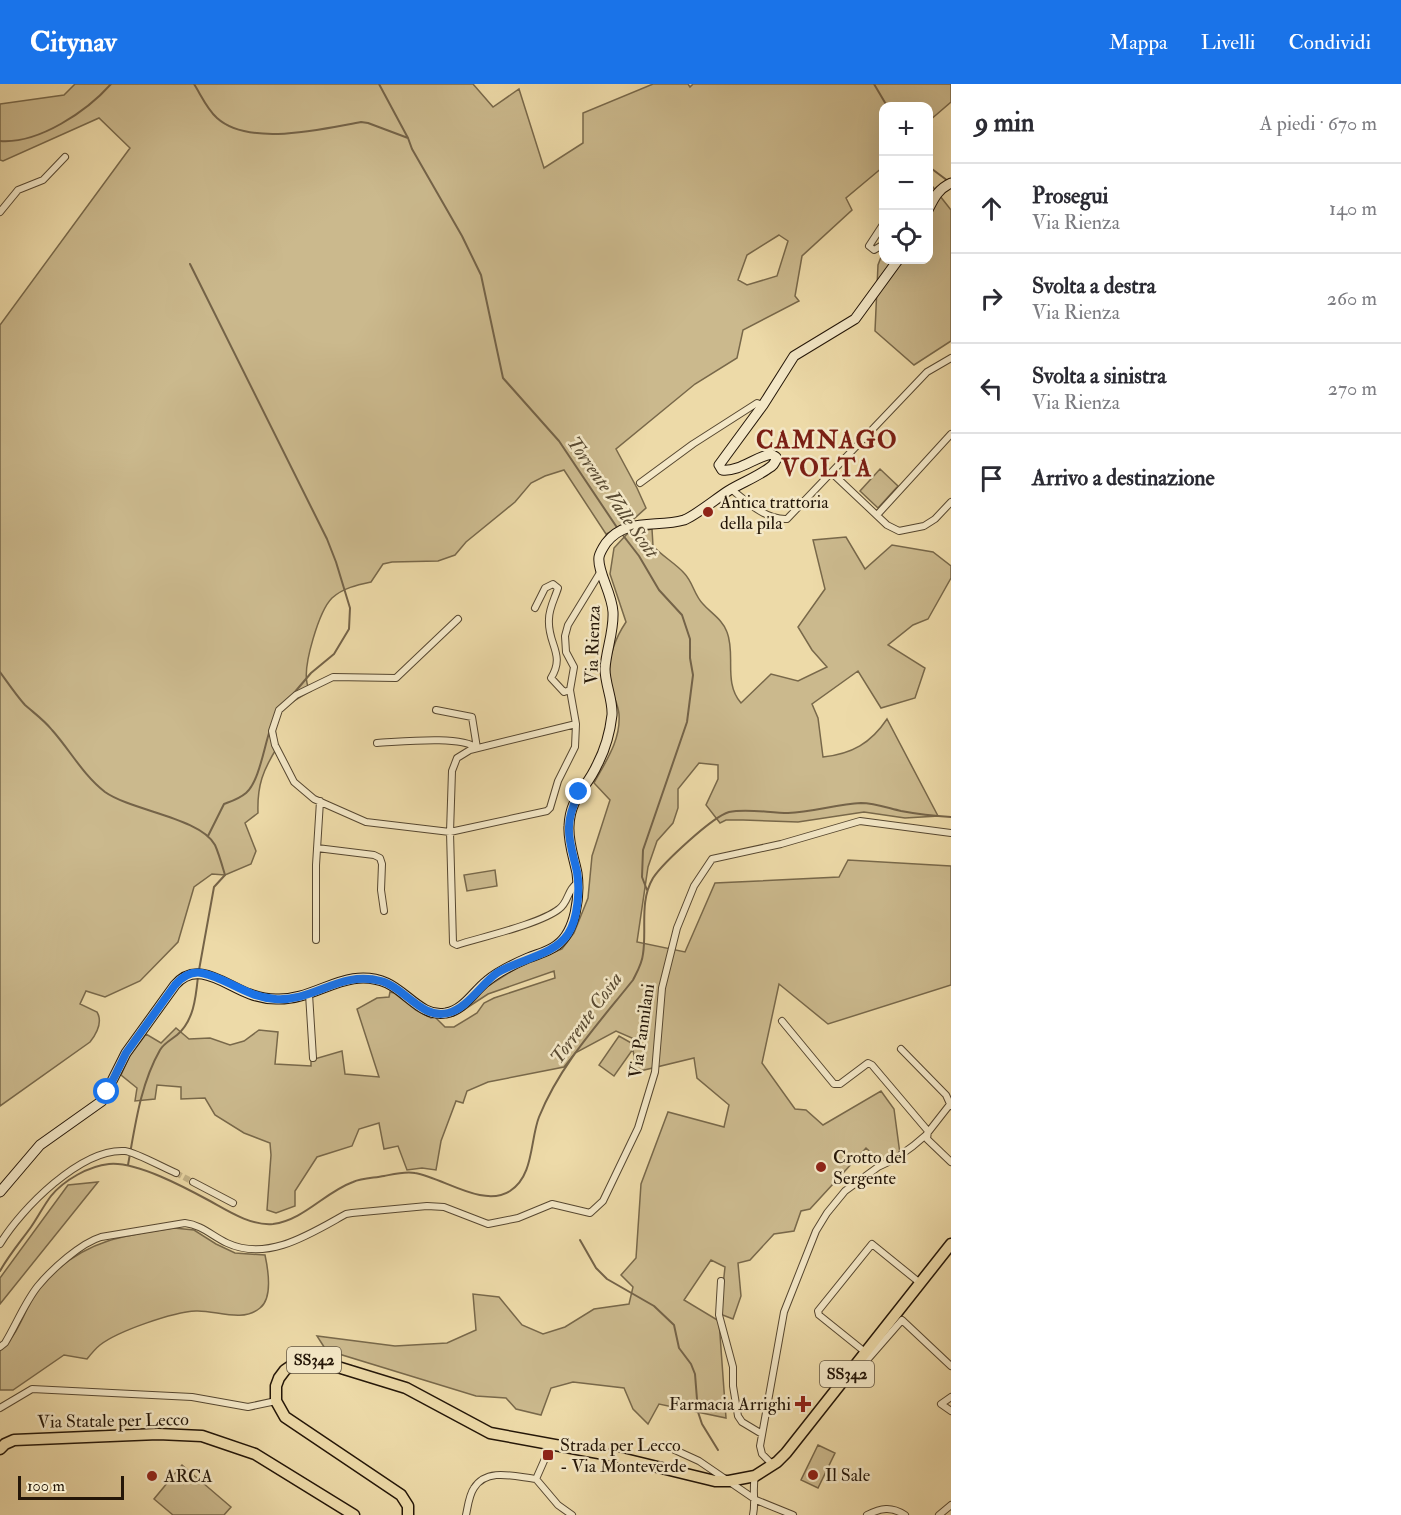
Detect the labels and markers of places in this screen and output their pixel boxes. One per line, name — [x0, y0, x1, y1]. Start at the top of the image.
place label: Antica trattoria della pila — [719, 491, 829, 535]
marker: Antica trattoria della pila — [701, 505, 715, 519]
place label: Crotto del Sergente — [833, 1146, 907, 1190]
marker: Crotto del Sergente — [814, 1160, 828, 1174]
place label: Farmacia Arrighi — [669, 1393, 791, 1416]
marker: Farmacia Arrighi — [796, 1397, 810, 1411]
place label: Strada per Lecco - Via Monteverde — [560, 1434, 687, 1478]
marker: Strada per Lecco - Via Monteverde — [541, 1448, 555, 1462]
place label: Il Sale — [825, 1464, 871, 1487]
place label: ARCA — [163, 1465, 213, 1488]
marker: Il Sale — [806, 1468, 820, 1482]
marker: ARCA — [145, 1469, 159, 1483]

